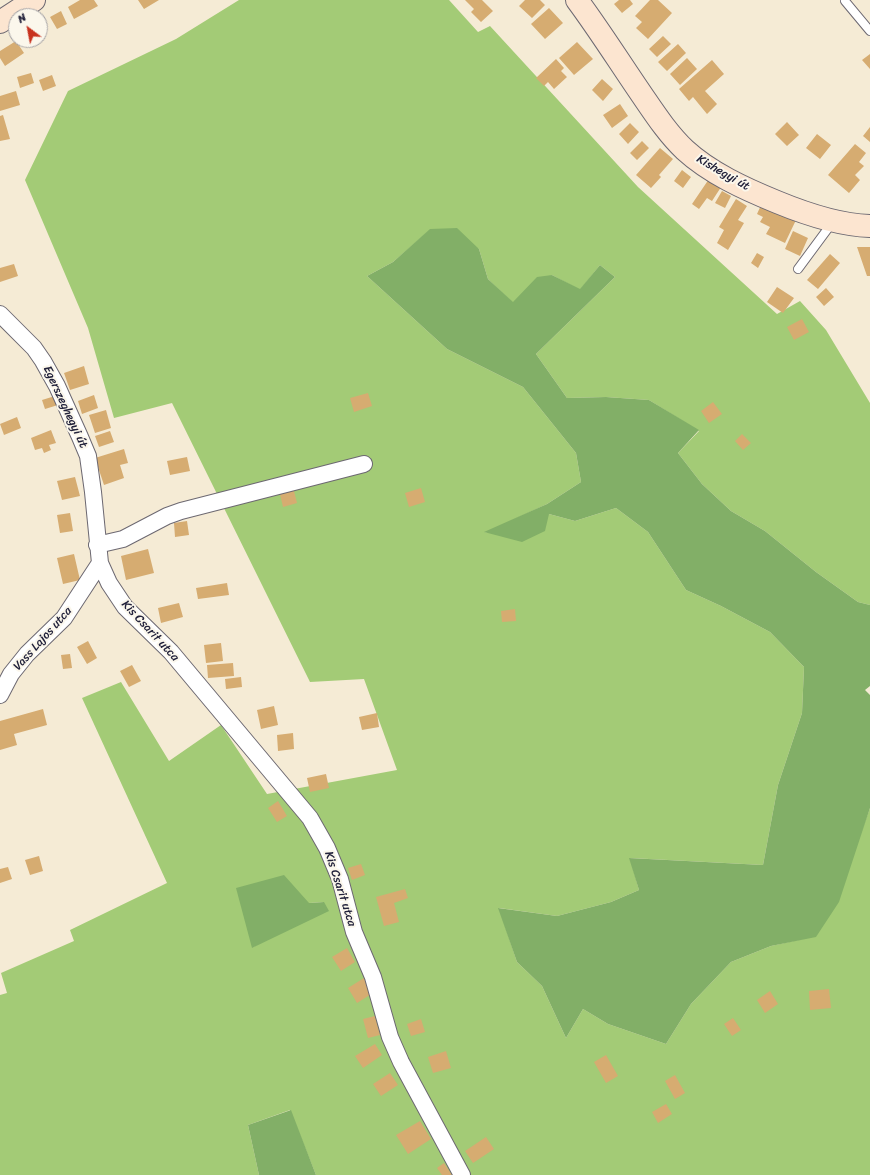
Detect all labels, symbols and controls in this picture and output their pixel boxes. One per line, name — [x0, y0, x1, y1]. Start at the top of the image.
north arrow — [8, 8, 48, 48]
text: N — [14, 8, 30, 28]
street label: Kishegyi út — [694, 152, 752, 194]
street label: Egerszeghegyi út — [40, 364, 90, 450]
street label: Kis Csarit utca — [118, 598, 182, 664]
street label: Vass Lajos utca — [11, 604, 75, 674]
street label: Kis Csarit utca — [321, 850, 359, 928]

